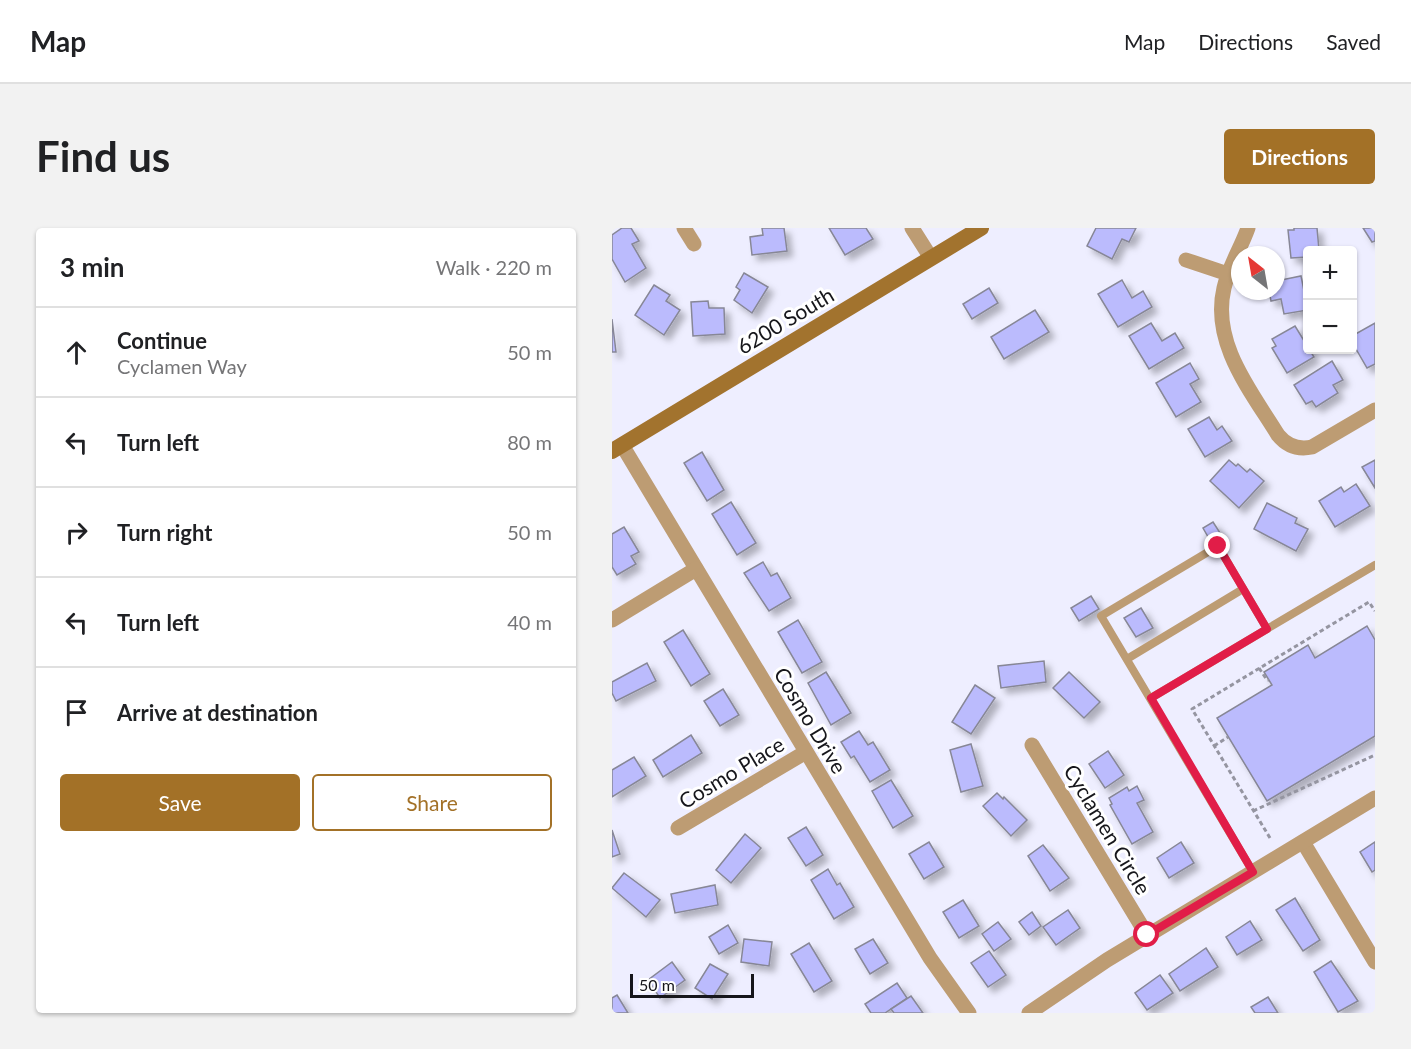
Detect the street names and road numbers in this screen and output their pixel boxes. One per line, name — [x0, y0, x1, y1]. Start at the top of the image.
street label: 6200 South — [732, 281, 838, 359]
street label: Cosmo Drive — [770, 662, 852, 778]
street label: Cosmo Place — [674, 731, 788, 813]
street label: Cyclamen Circle — [1059, 759, 1157, 899]

